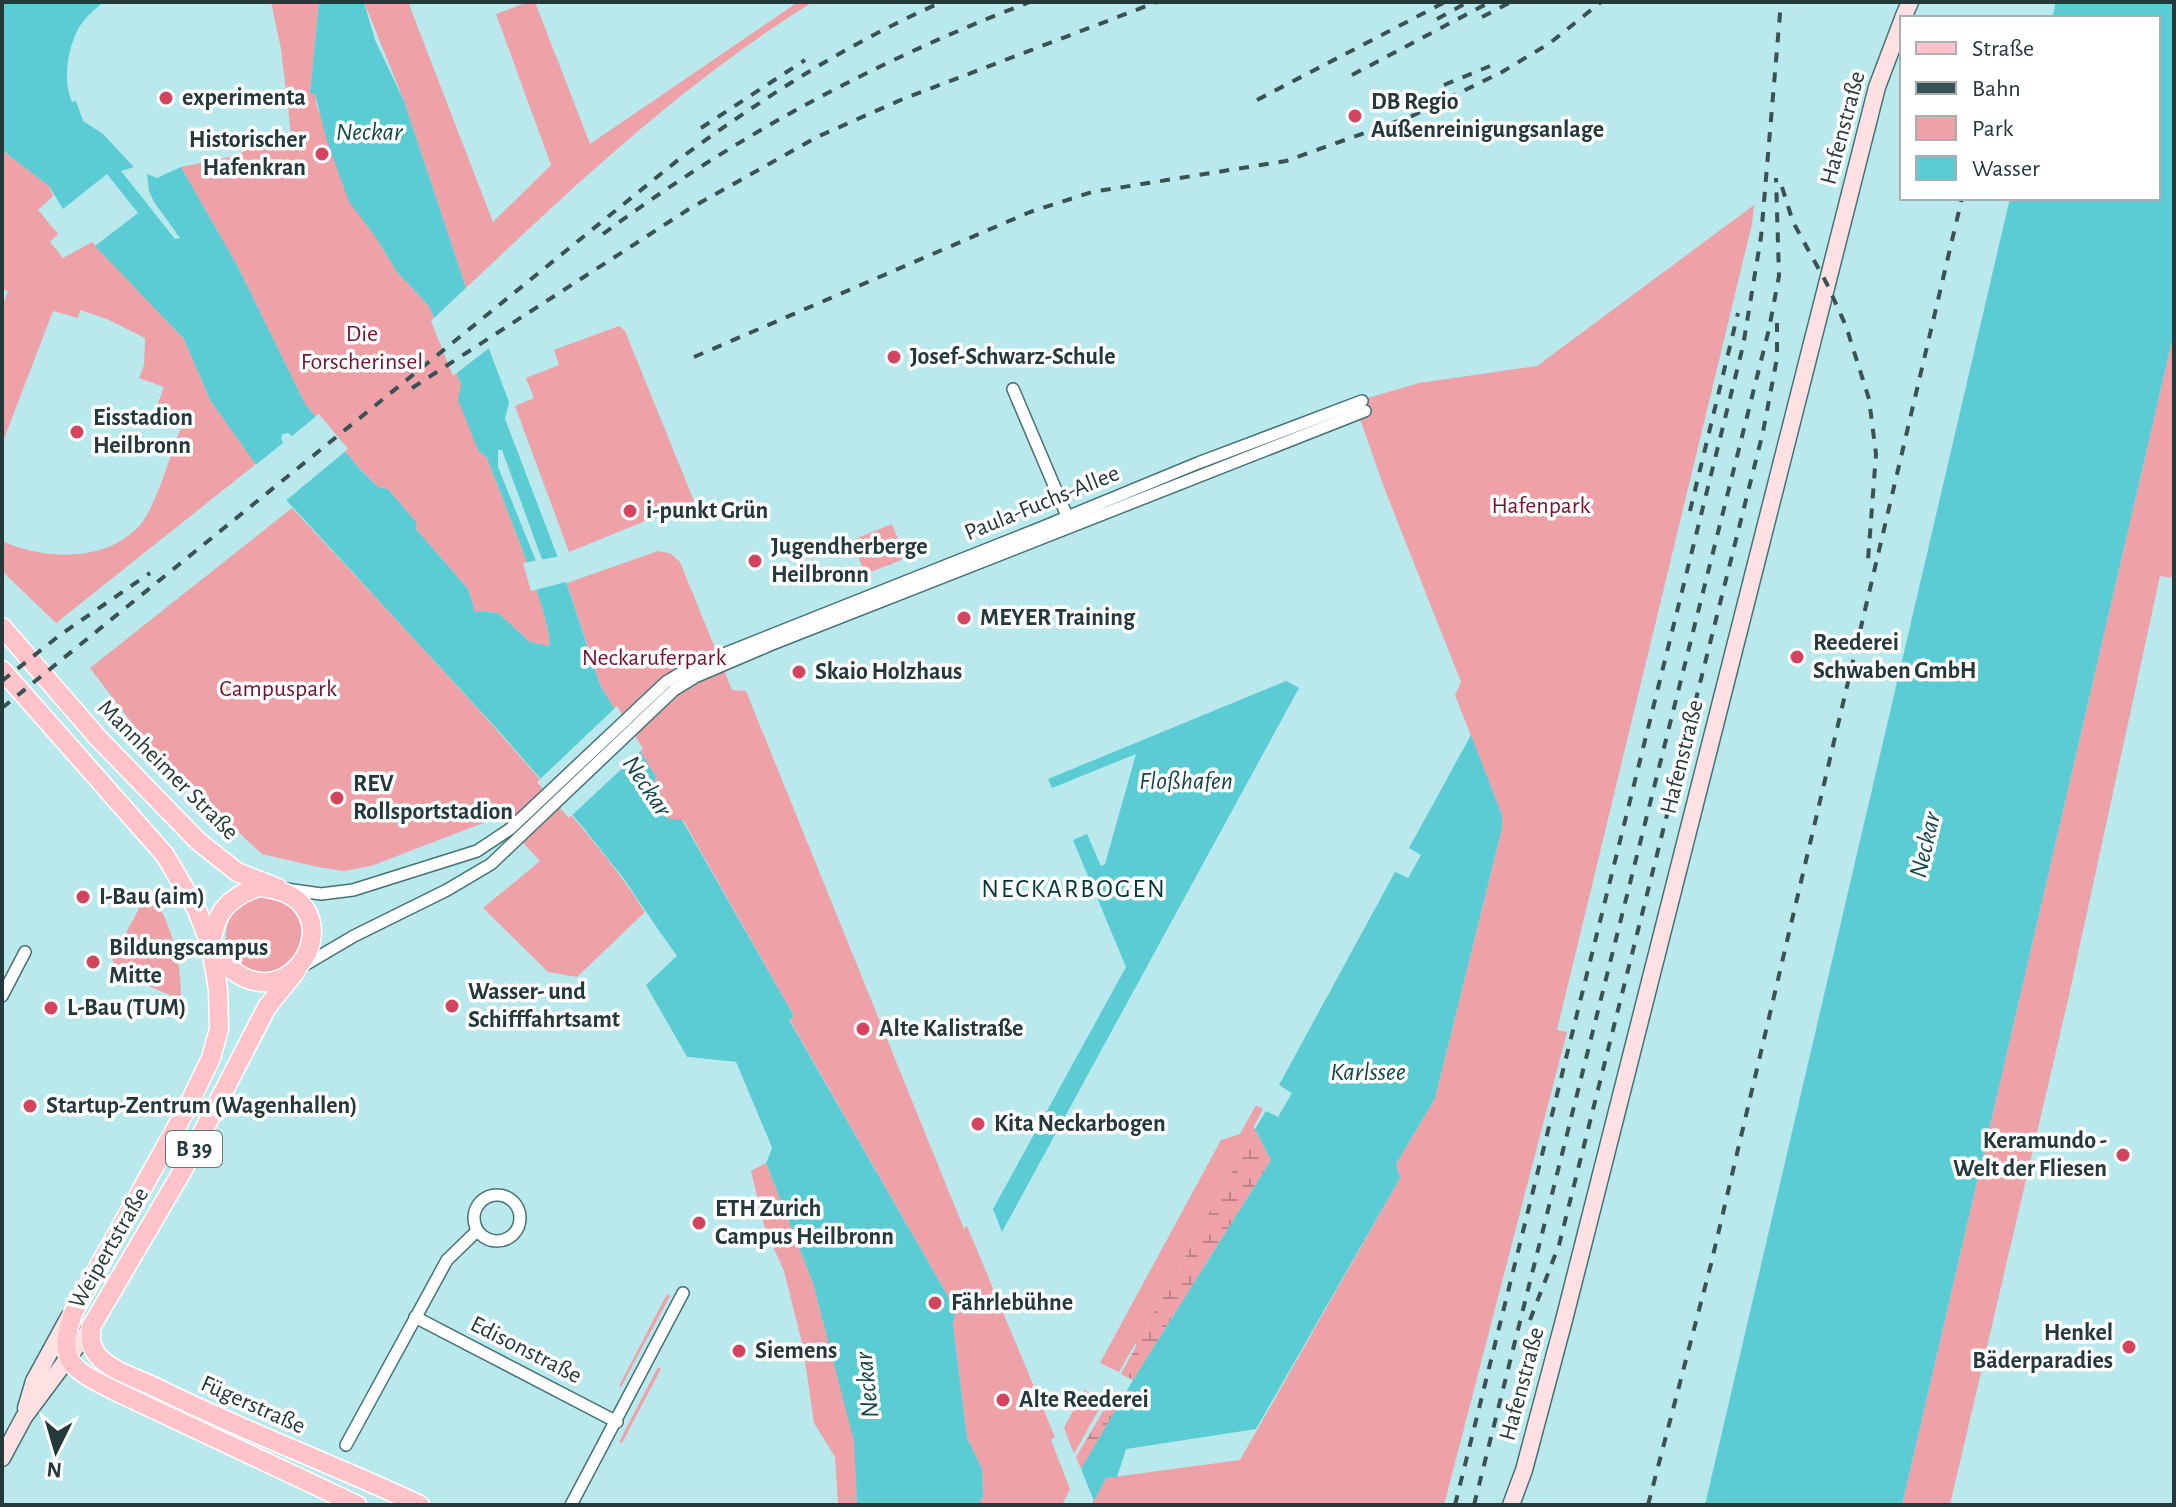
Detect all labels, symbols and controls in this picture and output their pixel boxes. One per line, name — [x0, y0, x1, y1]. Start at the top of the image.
legend — [1900, 16, 2160, 200]
text: Straße — [1972, 37, 2034, 61]
street label: Hafenstraße — [1816, 69, 1870, 187]
text: Bahn — [1972, 77, 2021, 101]
place label: experimenta — [182, 86, 306, 110]
marker: experimenta — [157, 89, 175, 107]
place label: DB Regio Außenreinigungsanlage — [1371, 90, 1604, 142]
marker: DB Regio Außenreinigungsanlage — [1346, 107, 1364, 125]
text: Park — [1972, 117, 2013, 141]
water label: Neckar — [336, 119, 404, 145]
place label: Historischer Hafenkran — [189, 128, 307, 180]
marker: Historischer Hafenkran — [313, 145, 331, 163]
text: Wasser — [1972, 157, 2040, 181]
park label: Die Forscherinsel — [301, 322, 423, 374]
place label: Josef-Schwarz-Schule — [910, 345, 1116, 369]
marker: Josef-Schwarz-Schule — [885, 348, 903, 366]
place label: Eisstadion Heilbronn — [93, 406, 193, 458]
marker: Eisstadion Heilbronn — [68, 423, 86, 441]
street label: Paula-Fuchs-Allee — [961, 461, 1123, 545]
park label: Hafenpark — [1492, 494, 1590, 518]
place label: i-punkt Grün — [646, 499, 768, 523]
marker: i-punkt Grün — [621, 502, 639, 520]
place label: Jugendherberge Heilbronn — [771, 535, 928, 587]
marker: Jugendherberge Heilbronn — [746, 552, 764, 570]
place label: MEYER Training — [980, 606, 1136, 630]
marker: MEYER Training — [955, 609, 973, 627]
place label: Reederei Schwaben GmbH — [1813, 631, 1976, 683]
park label: Neckaruferpark — [582, 646, 726, 670]
marker: Reederei Schwaben GmbH — [1788, 648, 1806, 666]
place label: Skaio Holzhaus — [815, 660, 962, 684]
marker: Skaio Holzhaus — [790, 663, 808, 681]
park label: Campuspark — [219, 677, 337, 701]
street label: Mannheimer Straße — [93, 695, 243, 845]
street label: Hafenstraße — [1656, 698, 1708, 816]
water label: Neckar — [618, 751, 677, 822]
water label: Floßhafen — [1139, 768, 1233, 794]
place label: REV Rollsportstadion — [353, 772, 513, 824]
marker: REV Rollsportstadion — [328, 789, 346, 807]
water label: Neckar — [1905, 808, 1946, 880]
district label: NECKARBOGEN — [981, 876, 1167, 902]
place label: I-Bau (aim) — [99, 885, 205, 909]
marker: I-Bau (aim) — [74, 888, 92, 906]
place label: Bildungscampus Mitte — [109, 936, 268, 988]
marker: Bildungscampus Mitte — [84, 953, 102, 971]
place label: Wasser- und Schifffahrtsamt — [468, 980, 620, 1032]
place label: L-Bau (TUM) — [67, 996, 186, 1020]
marker: Wasser- und Schifffahrtsamt — [443, 997, 461, 1015]
marker: L-Bau (TUM) — [42, 999, 60, 1017]
place label: Alte Kalistraße — [879, 1017, 1023, 1041]
marker: Alte Kalistraße — [854, 1020, 872, 1038]
water label: Karlssee — [1330, 1059, 1406, 1085]
place label: Startup-Zentrum (Wagenhallen) — [46, 1094, 358, 1118]
marker: Startup-Zentrum (Wagenhallen) — [21, 1097, 39, 1115]
place label: Kita Neckarbogen — [994, 1112, 1166, 1136]
marker: Kita Neckarbogen — [969, 1115, 987, 1133]
place label: Keramundo - Welt der Fliesen — [1953, 1129, 2107, 1181]
road number: B 39 — [166, 1131, 222, 1167]
marker: Keramundo - Welt der Fliesen — [2114, 1146, 2132, 1164]
street label: Weipertstraße — [65, 1183, 153, 1313]
place label: ETH Zurich Campus Heilbronn — [715, 1197, 894, 1249]
marker: ETH Zurich Campus Heilbronn — [690, 1214, 708, 1232]
place label: Fährlebühne — [951, 1291, 1073, 1315]
marker: Fährlebühne — [926, 1294, 944, 1312]
street label: Edisonstraße — [466, 1312, 586, 1388]
place label: Henkel Bäderparadies — [1972, 1321, 2113, 1373]
street label: Hafenstraße — [1495, 1325, 1549, 1443]
marker: Henkel Bäderparadies — [2120, 1338, 2138, 1356]
place label: Siemens — [755, 1339, 837, 1363]
marker: Siemens — [730, 1342, 748, 1360]
water label: Neckar — [850, 1349, 883, 1420]
street label: Fügerstraße — [197, 1371, 309, 1439]
place label: Alte Reederei — [1019, 1388, 1149, 1412]
marker: Alte Reederei — [994, 1391, 1012, 1409]
north arrow — [16, 1411, 96, 1491]
text: N — [46, 1458, 63, 1482]

